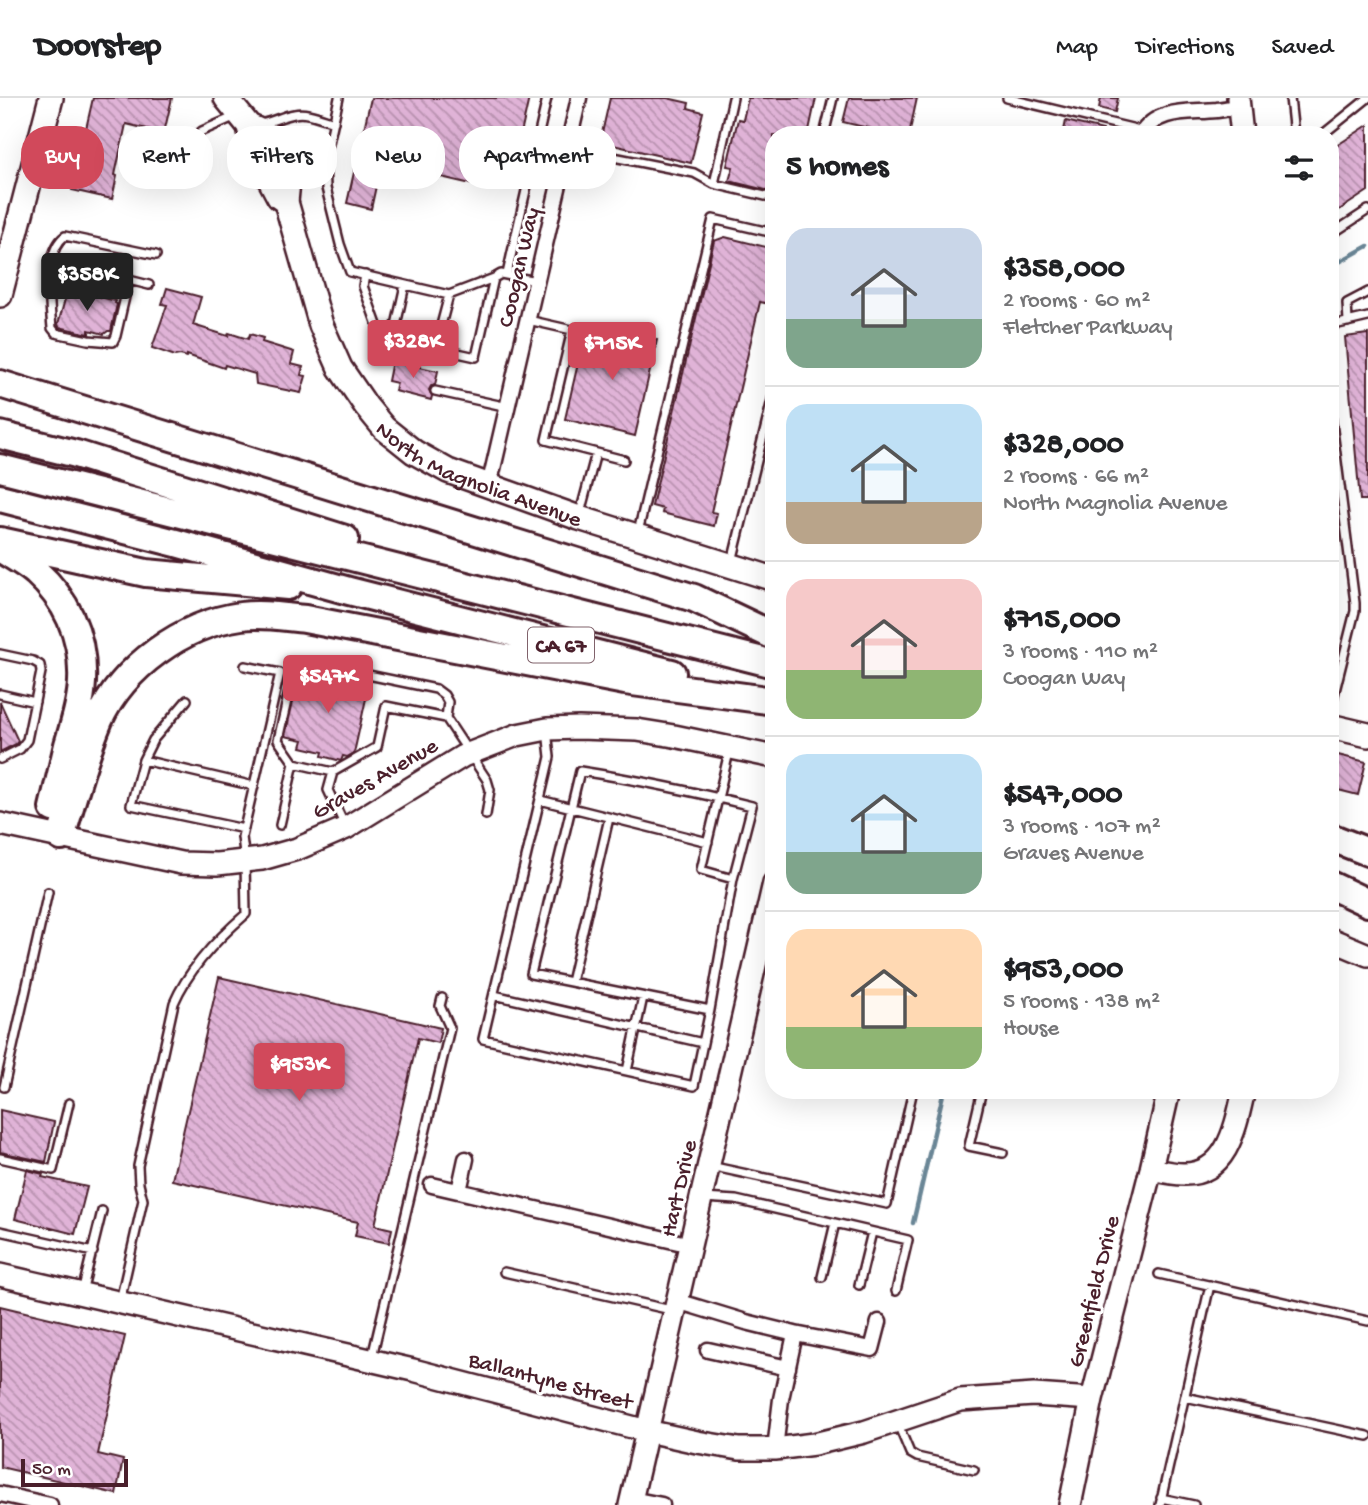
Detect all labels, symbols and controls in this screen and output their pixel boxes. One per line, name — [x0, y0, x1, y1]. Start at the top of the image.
text: Doorstep — [35, 29, 161, 67]
text: Map — [1056, 34, 1098, 63]
text: Directions — [1136, 34, 1234, 63]
text: Saved — [1272, 34, 1333, 63]
chip: Buy — [21, 126, 104, 189]
chip: Rent — [118, 126, 213, 189]
chip: Filters — [227, 126, 337, 189]
chip: New — [351, 126, 445, 189]
chip: Apartment — [459, 126, 616, 189]
icon: filters — [1280, 149, 1318, 187]
text: 5 homes — [786, 151, 888, 186]
street label: Coogan Way — [494, 205, 547, 330]
text: $358,000 — [1003, 253, 1125, 288]
pin: $358K — [38, 254, 136, 313]
icon: home — [842, 256, 926, 340]
text: $358K — [57, 262, 117, 289]
text: 2 rooms · 60 m² — [1003, 288, 1150, 315]
text: Fletcher Parkway — [1003, 315, 1173, 342]
pin: $328K — [364, 320, 462, 380]
pin: $715K — [563, 322, 661, 382]
text: $328K — [384, 329, 442, 356]
text: $715K — [584, 331, 640, 358]
street label: North Magnolia Avenue — [369, 417, 586, 535]
text: $328,000 — [1003, 429, 1124, 464]
icon: home — [842, 432, 926, 516]
text: 2 rooms · 66 m² — [1003, 464, 1149, 491]
text: North Magnolia Avenue — [1003, 491, 1227, 518]
text: $715,000 — [1003, 604, 1121, 639]
icon: home — [842, 607, 926, 691]
road number: CA 67 — [528, 628, 594, 662]
text: 3 rooms · 110 m² — [1003, 639, 1158, 666]
pin: $547K — [279, 656, 377, 715]
text: $547K — [299, 664, 357, 691]
text: Coogan Way — [1003, 666, 1125, 693]
street label: Graves Avenue — [308, 733, 444, 827]
text: $547,000 — [1003, 779, 1123, 814]
icon: home — [842, 782, 926, 866]
text: 3 rooms · 107 m² — [1003, 814, 1161, 841]
text: Graves Avenue — [1003, 841, 1144, 868]
text: $953,000 — [1003, 954, 1123, 989]
icon: home — [842, 957, 926, 1041]
text: 5 rooms · 138 m² — [1003, 989, 1160, 1016]
text: House — [1003, 1016, 1059, 1043]
pin: $953K — [250, 1044, 348, 1103]
text: $953K — [270, 1052, 328, 1079]
street label: Hart Drive — [656, 1136, 705, 1240]
street label: Greenfield Drive — [1064, 1212, 1128, 1370]
street label: Ballantyne Street — [464, 1347, 637, 1418]
scale bar — [21, 1456, 128, 1488]
text: 50 m — [32, 1459, 71, 1482]

